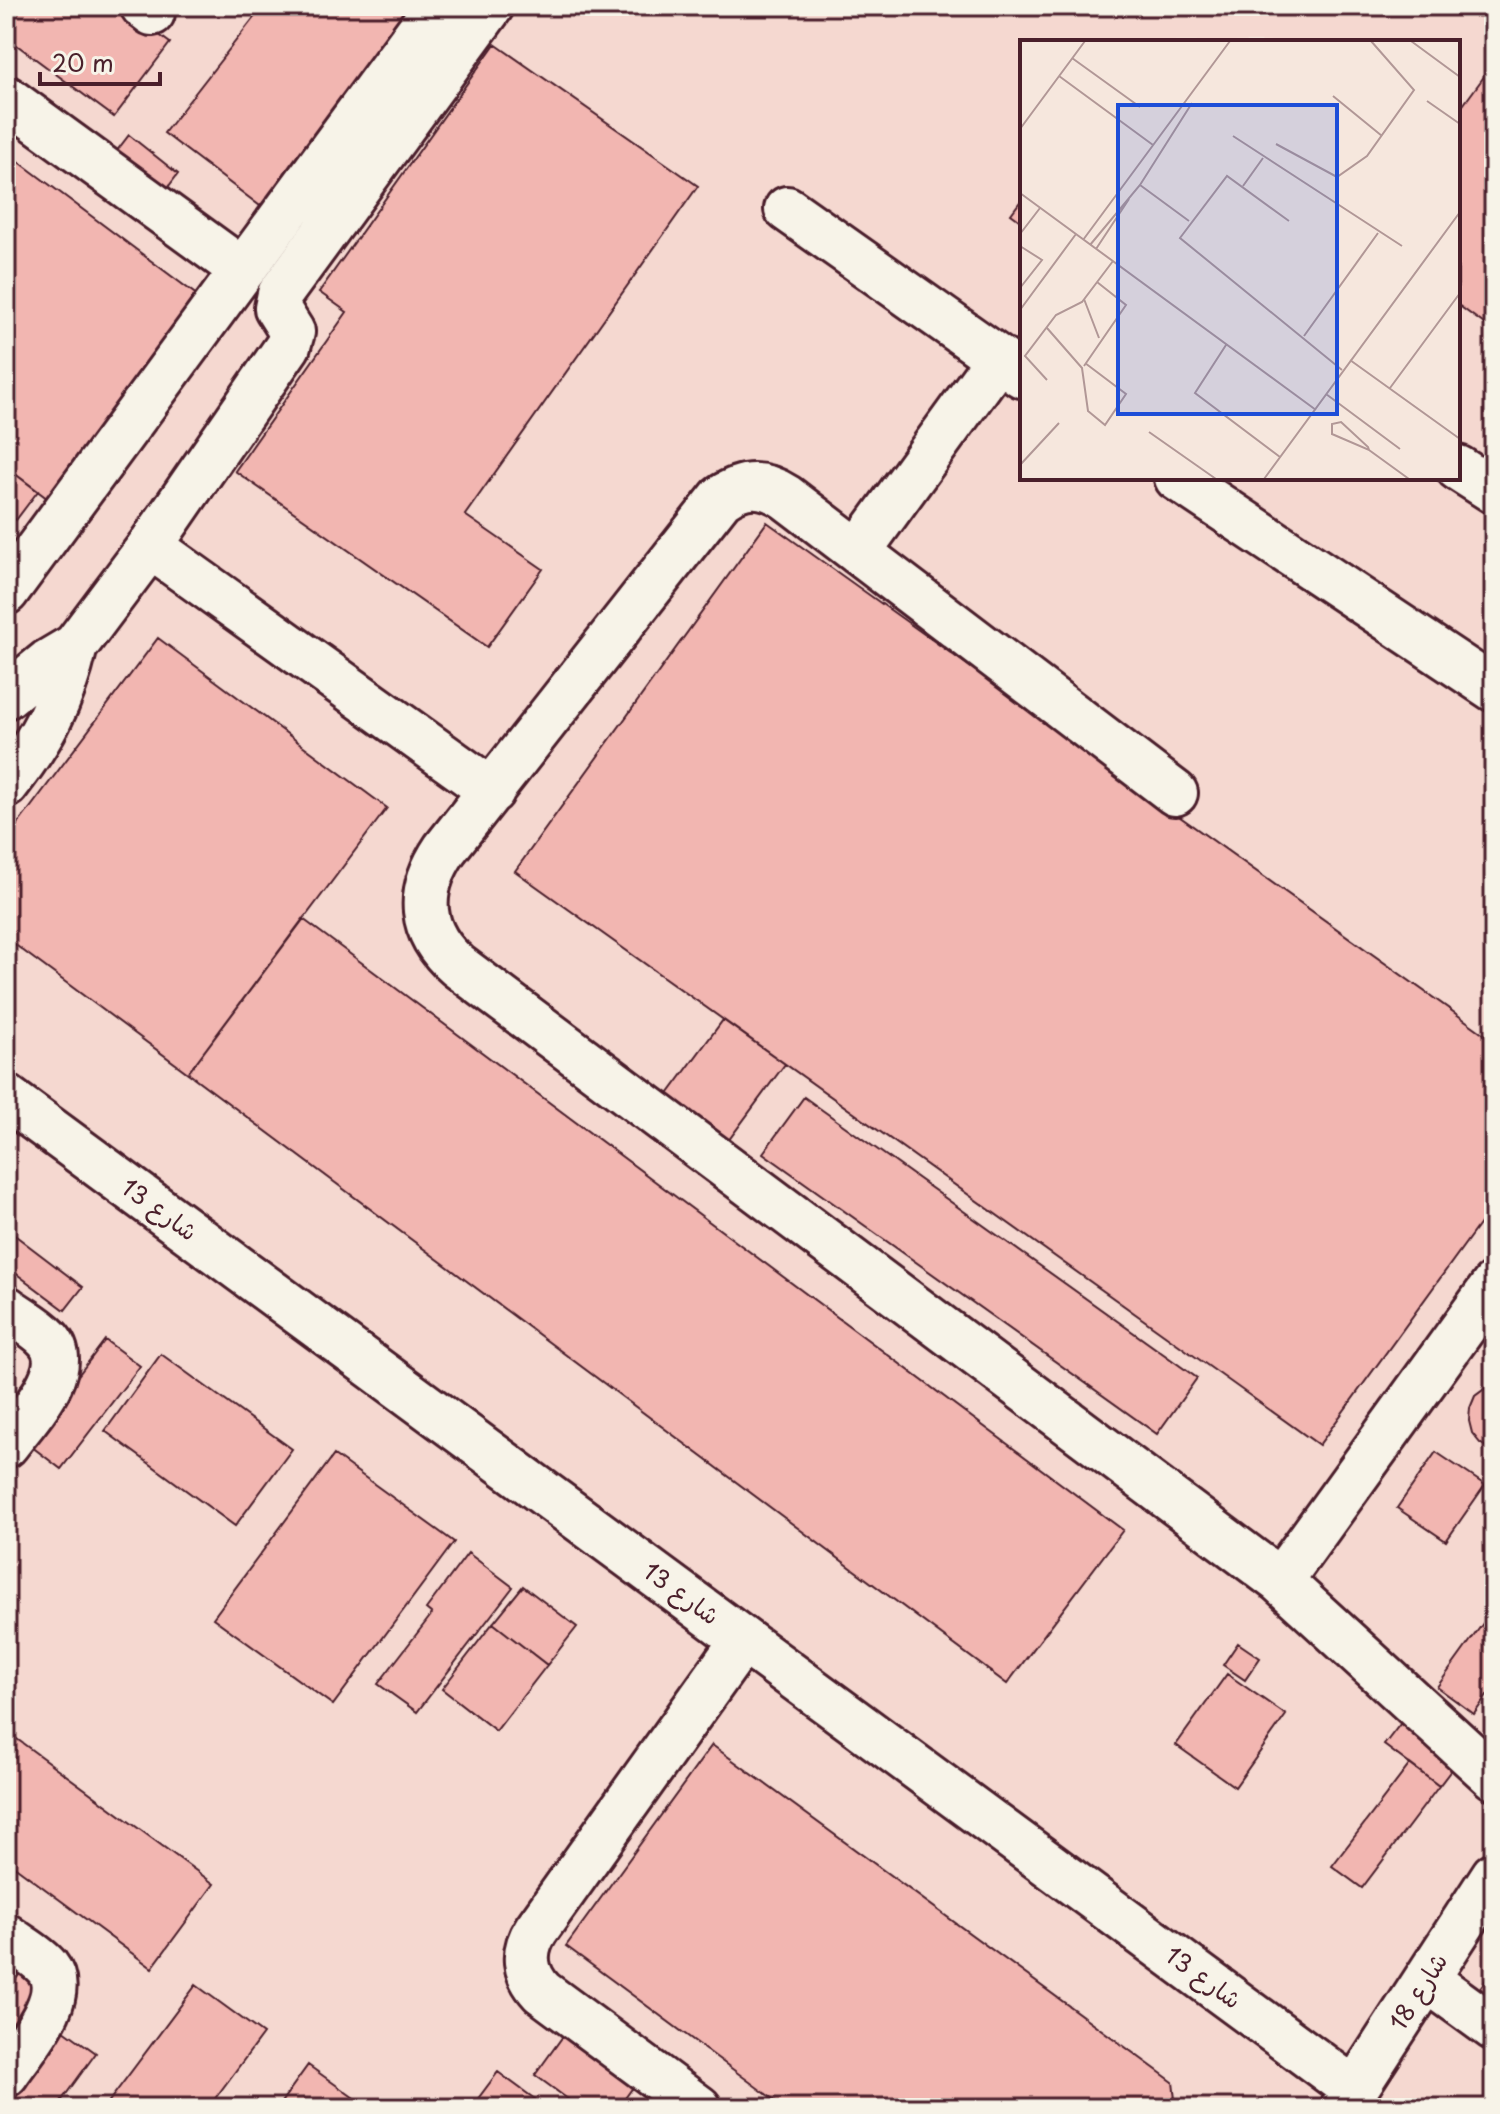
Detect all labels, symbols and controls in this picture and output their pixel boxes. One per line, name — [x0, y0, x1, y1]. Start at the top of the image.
scale bar — [40, 36, 160, 86]
inset map — [1020, 40, 1460, 480]
text: 20 m — [52, 44, 114, 80]
street label: شارع 13 — [114, 1168, 206, 1249]
street label: شارع 13 — [636, 1552, 728, 1633]
street label: شارع 13 — [1158, 1936, 1250, 2017]
street label: شارع 18 — [1379, 1945, 1456, 2037]

